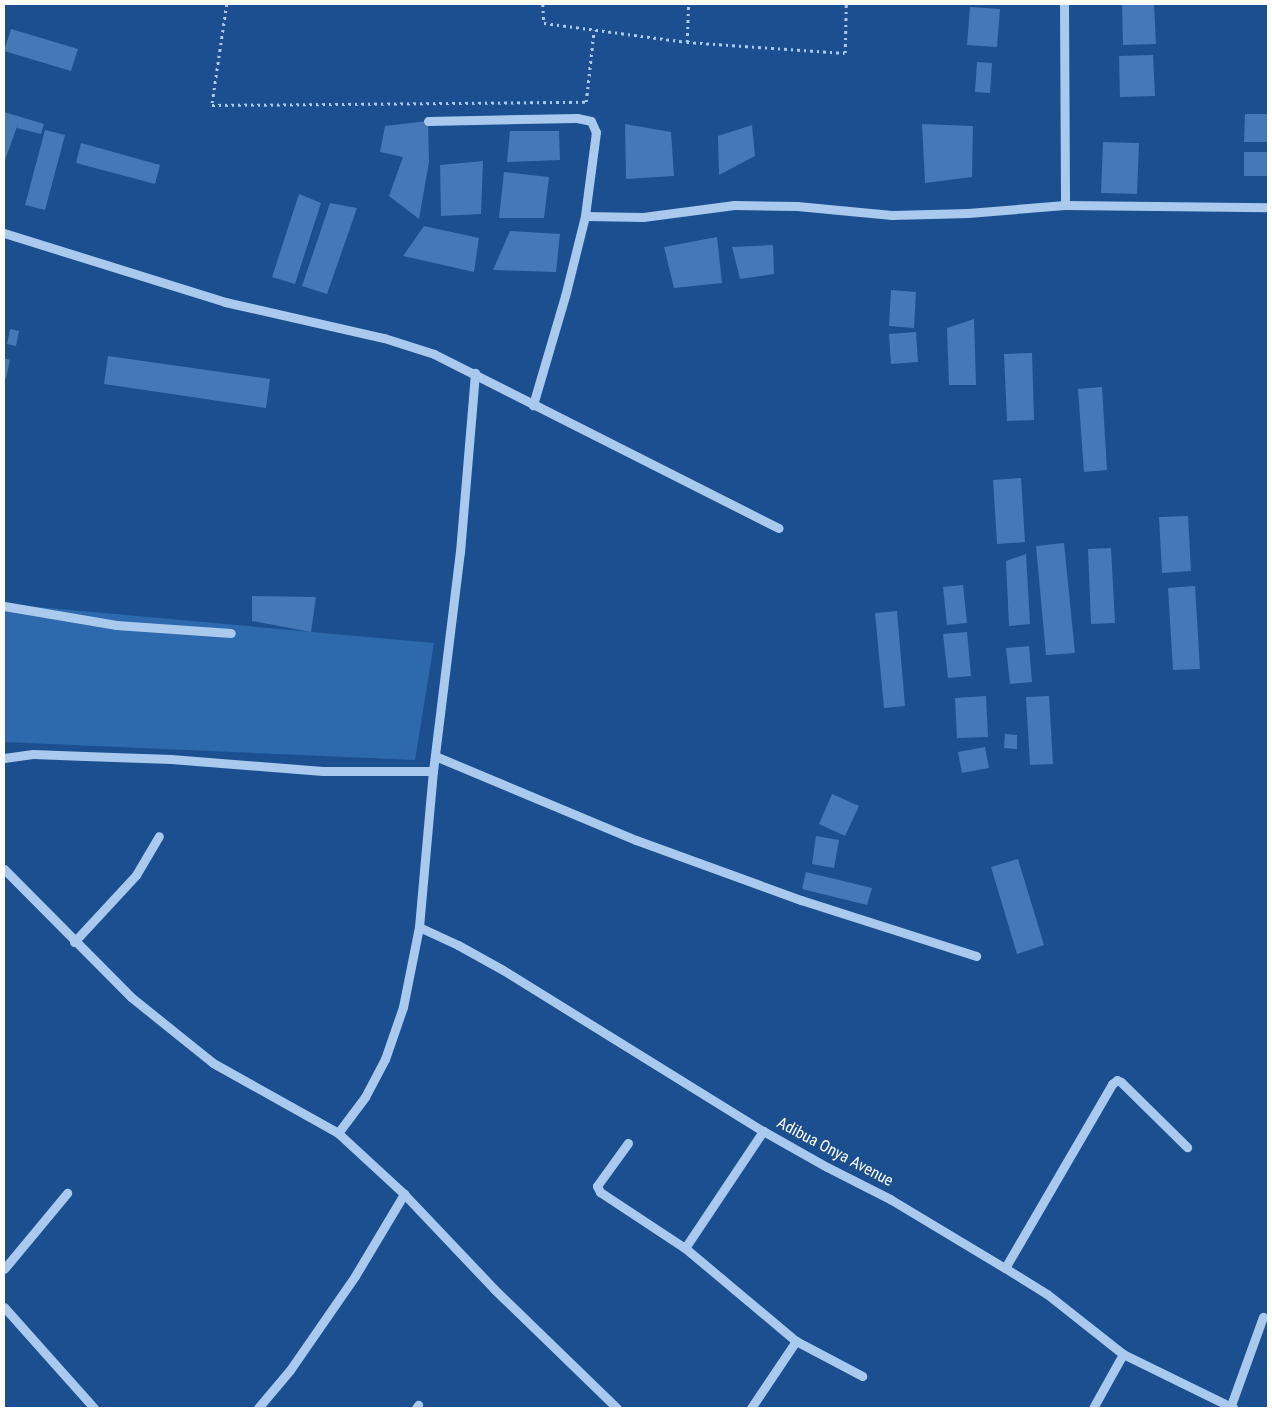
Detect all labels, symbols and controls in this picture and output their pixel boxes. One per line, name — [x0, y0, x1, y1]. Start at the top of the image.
street label: Adibua Onya Avenue — [773, 1113, 897, 1191]

